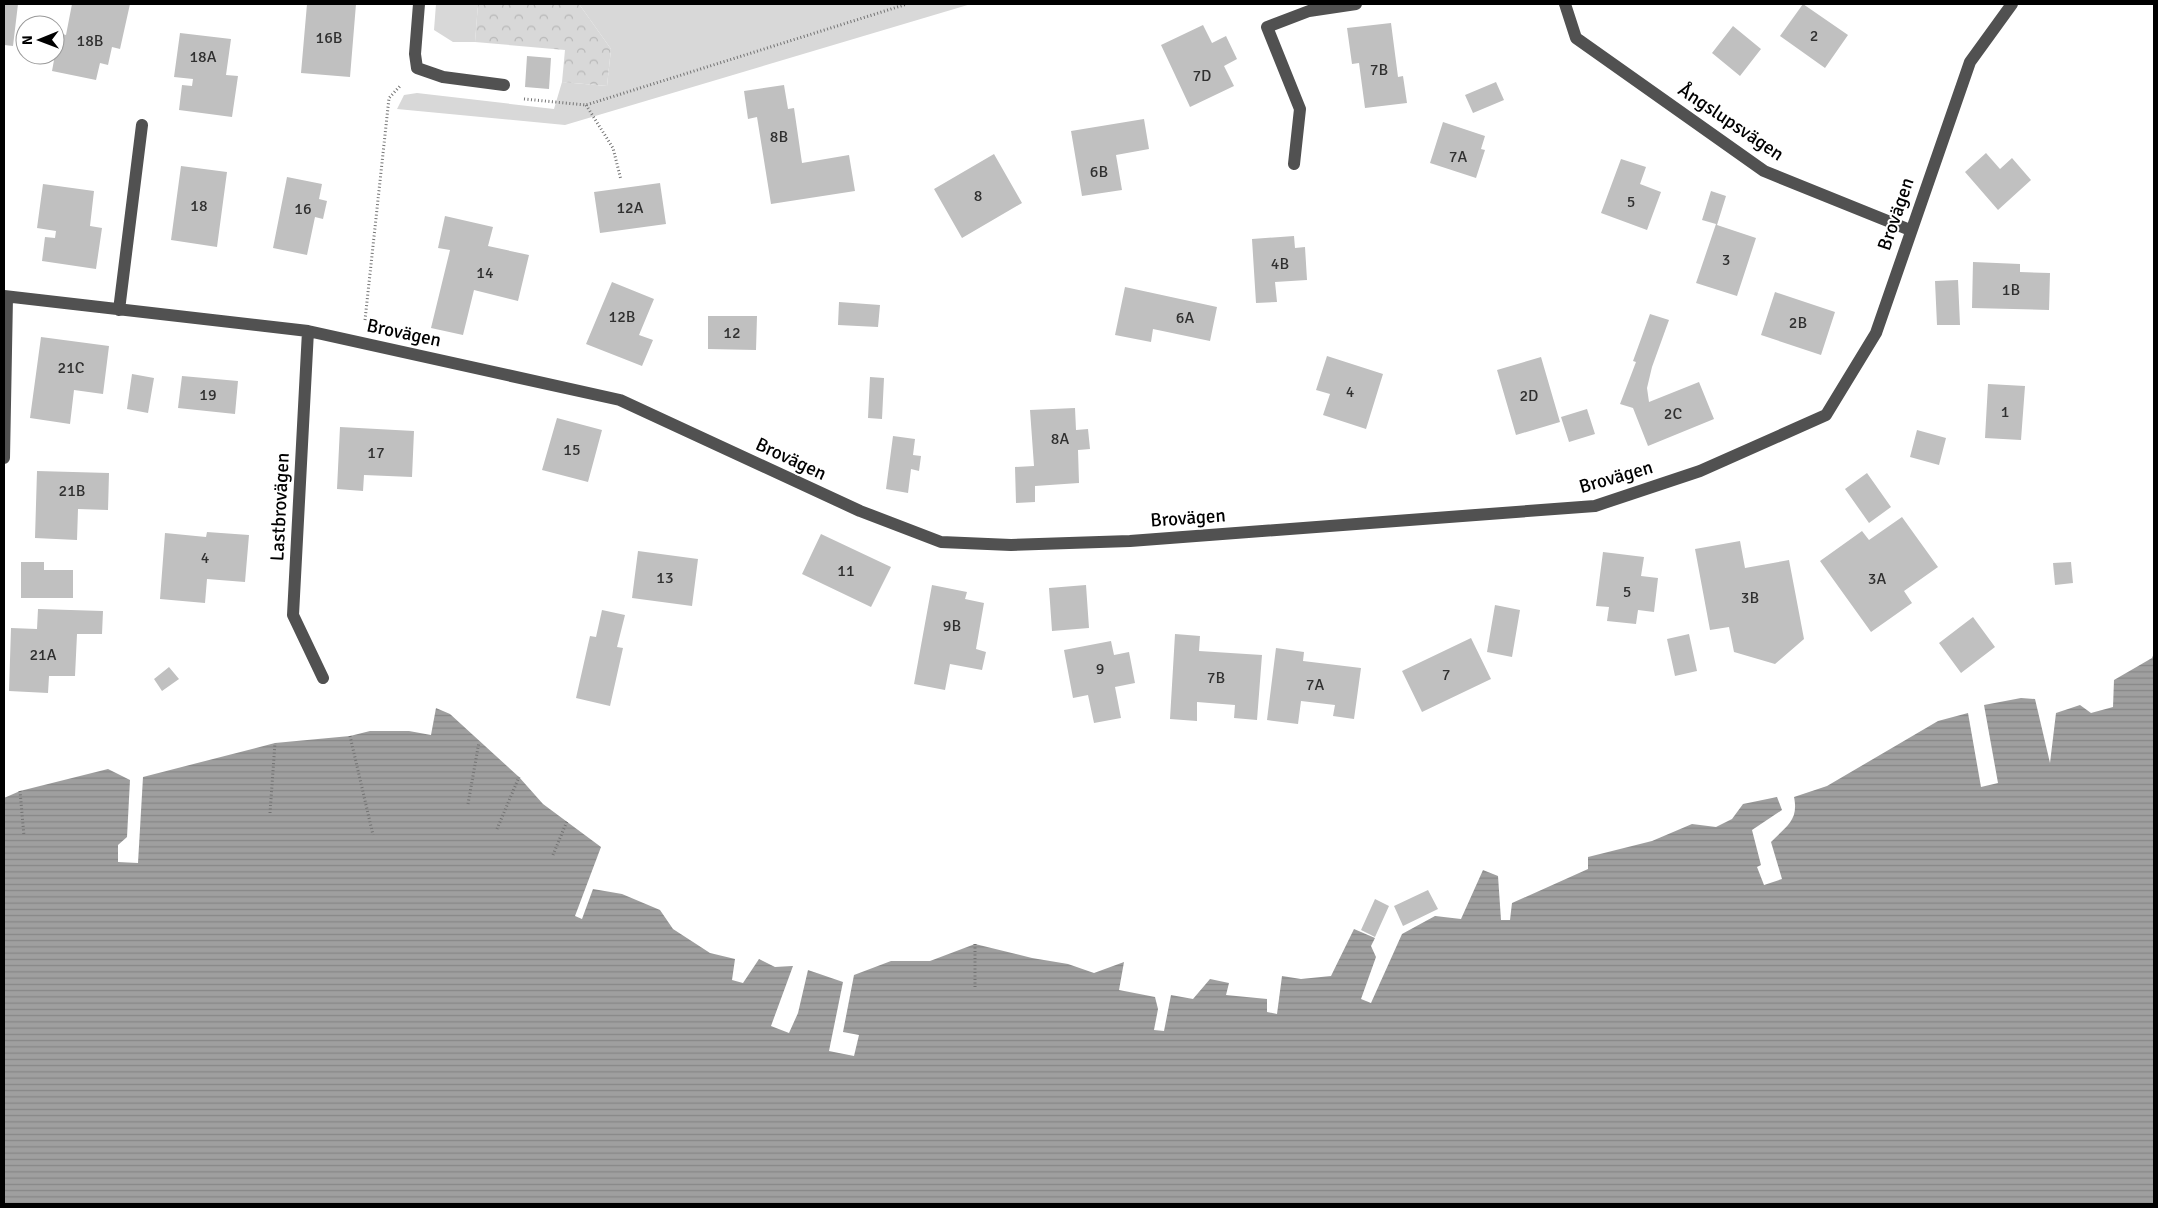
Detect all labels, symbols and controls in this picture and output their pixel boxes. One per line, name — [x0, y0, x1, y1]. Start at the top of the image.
north arrow — [15, 15, 65, 65]
house number: 2 — [1810, 26, 1818, 46]
house number: 16B — [316, 28, 342, 48]
house number: 18B — [77, 31, 103, 51]
text: N — [19, 35, 36, 45]
house number: 18A — [189, 47, 217, 67]
house number: 7B — [1370, 60, 1388, 80]
house number: 7D — [1192, 66, 1212, 86]
street label: Ångslupsvägen — [1673, 78, 1789, 166]
house number: 8B — [770, 127, 788, 147]
house number: 7A — [1449, 147, 1467, 167]
house number: 6B — [1090, 162, 1108, 182]
street label: Brovägen — [1872, 174, 1920, 254]
house number: 8 — [974, 186, 982, 206]
house number: 5 — [1627, 192, 1635, 212]
house number: 18 — [190, 196, 208, 216]
house number: 12A — [616, 198, 644, 218]
house number: 16 — [294, 199, 312, 219]
house number: 3 — [1722, 250, 1730, 270]
house number: 4B — [1271, 254, 1289, 274]
house number: 14 — [476, 263, 494, 283]
house number: 1B — [2002, 280, 2020, 300]
house number: 12B — [609, 307, 635, 327]
house number: 6A — [1176, 308, 1194, 328]
street label: Brovägen — [365, 313, 443, 353]
house number: 2B — [1789, 313, 1807, 333]
house number: 12 — [723, 323, 741, 343]
house number: 21C — [58, 358, 85, 378]
house number: 4 — [1346, 382, 1355, 402]
house number: 19 — [199, 385, 217, 405]
house number: 2D — [1519, 386, 1539, 406]
house number: 1 — [2001, 402, 2009, 422]
house number: 2C — [1664, 404, 1682, 424]
house number: 8A — [1051, 429, 1069, 449]
street label: Brovägen — [752, 432, 830, 486]
house number: 15 — [563, 440, 581, 460]
house number: 17 — [367, 443, 385, 463]
street label: Lastbrovägen — [265, 452, 295, 562]
street label: Brovägen — [1576, 455, 1656, 499]
house number: 21B — [59, 481, 85, 501]
street label: Brovägen — [1149, 503, 1227, 533]
house number: 4 — [201, 548, 210, 568]
house number: 11 — [837, 561, 855, 581]
house number: 13 — [656, 568, 674, 588]
house number: 3A — [1868, 569, 1886, 589]
house number: 5 — [1623, 582, 1631, 602]
house number: 3B — [1741, 588, 1759, 608]
house number: 9B — [943, 616, 961, 636]
house number: 21A — [29, 645, 57, 665]
house number: 9 — [1096, 659, 1104, 679]
house number: 7 — [1442, 665, 1450, 685]
house number: 7B — [1207, 668, 1225, 688]
house number: 7A — [1306, 675, 1324, 695]

